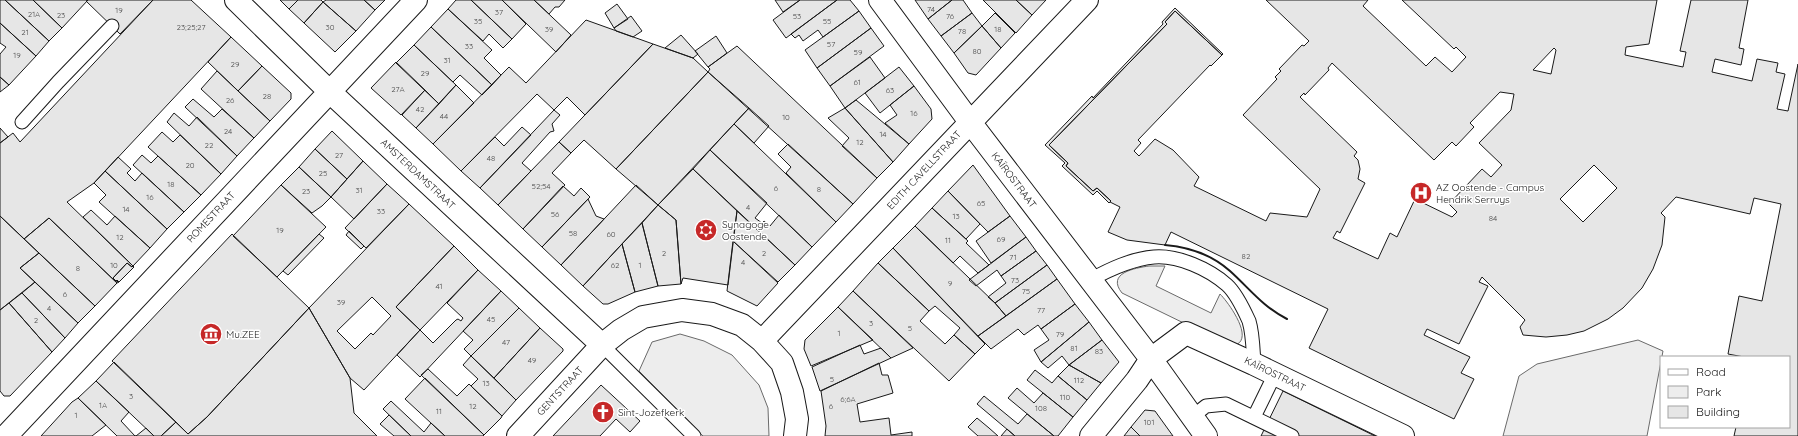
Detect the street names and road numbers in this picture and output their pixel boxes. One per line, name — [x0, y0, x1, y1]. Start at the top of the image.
street label: EDITH CAVELLSTRAAT — [884, 128, 964, 212]
street label: AMSTERDAMSTRAAT — [378, 136, 458, 212]
street label: KAÏROSTRAAT — [989, 149, 1039, 211]
street label: ROMESTRAAT — [184, 189, 238, 245]
street label: KAÏROSTRAAT — [1242, 354, 1308, 394]
street label: GENTSTRAAT — [534, 364, 586, 418]

